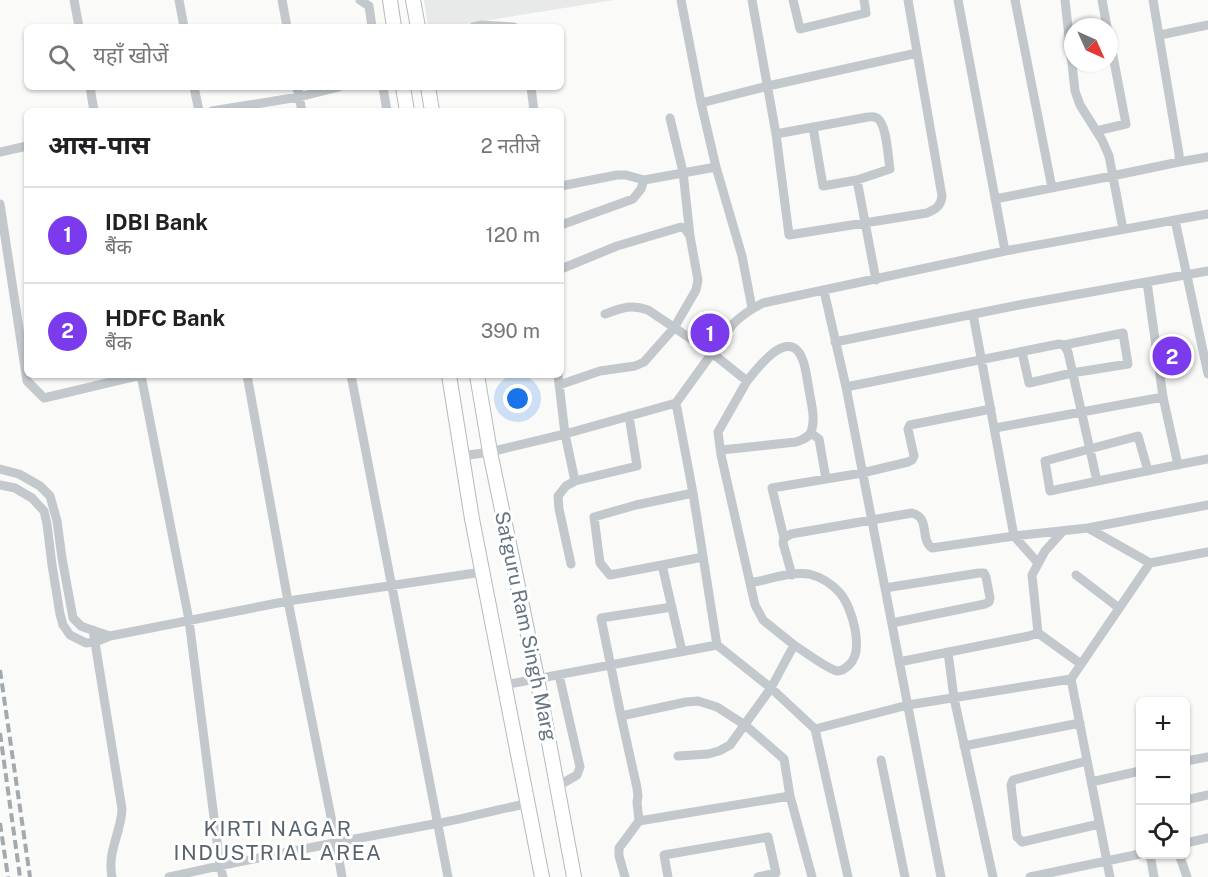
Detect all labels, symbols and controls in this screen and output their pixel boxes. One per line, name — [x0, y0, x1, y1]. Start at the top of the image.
north arrow — [1064, 18, 1118, 72]
search box — [24, 24, 564, 90]
icon: search — [45, 41, 78, 74]
text: यहाँ खोजें — [93, 42, 169, 68]
text: आस-पास — [48, 129, 150, 160]
text: 2 नतीजे — [481, 134, 540, 158]
text: IDBI Bank — [105, 209, 208, 235]
text: 1 — [63, 223, 72, 247]
text: 120 m — [486, 223, 540, 247]
text: बैंक — [105, 235, 132, 259]
text: HDFC Bank — [105, 305, 225, 331]
pin: 1 — [690, 310, 730, 356]
text: 2 — [61, 319, 74, 343]
text: 390 m — [481, 319, 540, 343]
text: बैंक — [105, 331, 132, 355]
pin: 2 — [1152, 334, 1192, 378]
your location — [503, 384, 532, 413]
street label: Satguru Ram Singh Marg — [490, 509, 562, 743]
map controls — [1136, 697, 1190, 859]
button: + — [1136, 697, 1190, 751]
button: − — [1136, 751, 1190, 805]
button: locate — [1136, 805, 1190, 859]
district label: KIRTI NAGAR INDUSTRIAL AREA — [174, 816, 382, 865]

